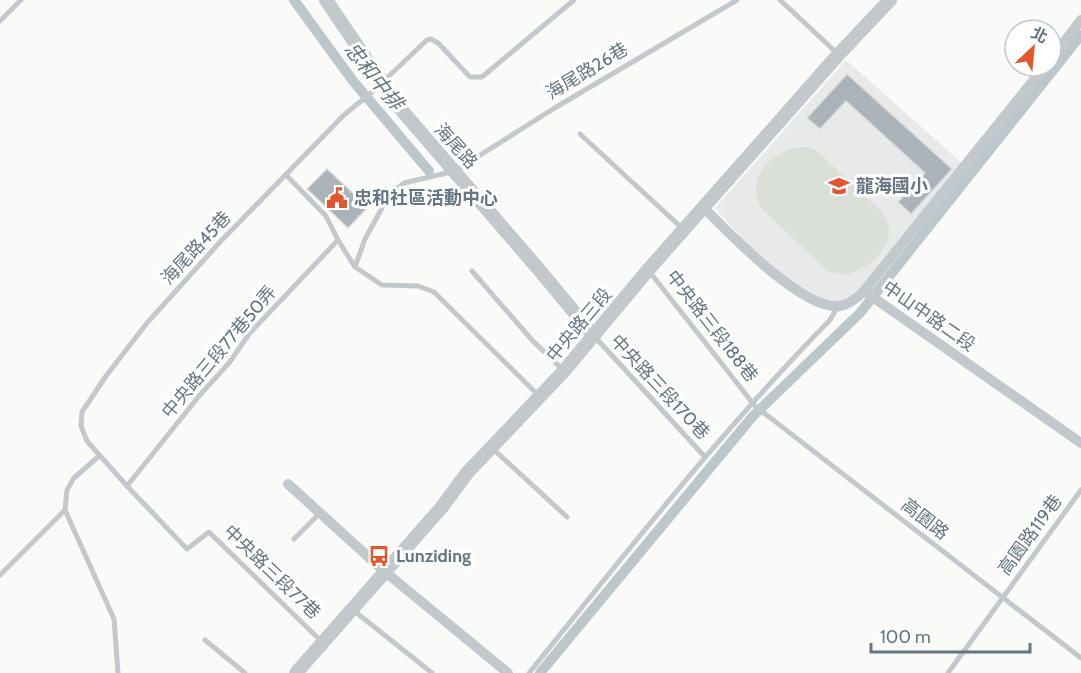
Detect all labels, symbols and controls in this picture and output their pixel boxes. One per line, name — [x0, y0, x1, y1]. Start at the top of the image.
north arrow — [1003, 18, 1063, 78]
text: 北 — [1028, 23, 1051, 47]
water label: 忠和中排 — [340, 37, 410, 117]
street label: 海尾路26巷 — [542, 38, 632, 104]
street label: 海尾路 — [430, 119, 482, 173]
school or university icon: 龍海國小 — [827, 174, 851, 198]
place label: 龍海國小 — [856, 175, 928, 197]
public building icon: 忠和社區活動中心 — [325, 186, 349, 210]
place label: 忠和社區活動中心 — [354, 187, 498, 209]
street label: 海尾路45巷 — [157, 207, 235, 289]
street label: 中央路三段188巷 — [662, 266, 762, 386]
street label: 中山中路二段 — [878, 276, 980, 356]
street label: 中央路三段77巷50弄 — [157, 281, 281, 423]
street label: 中央路三段 — [542, 283, 616, 367]
street label: 中央路三段170巷 — [606, 330, 714, 444]
street label: 高園路119巷 — [993, 491, 1067, 579]
street label: 高園路 — [897, 494, 953, 544]
street label: 中央路三段77巷 — [219, 520, 325, 624]
bus stop icon: Lunziding — [367, 544, 391, 568]
place label: Lunziding — [396, 545, 471, 567]
scale bar — [871, 616, 1030, 654]
text: 100 m — [880, 626, 931, 648]

